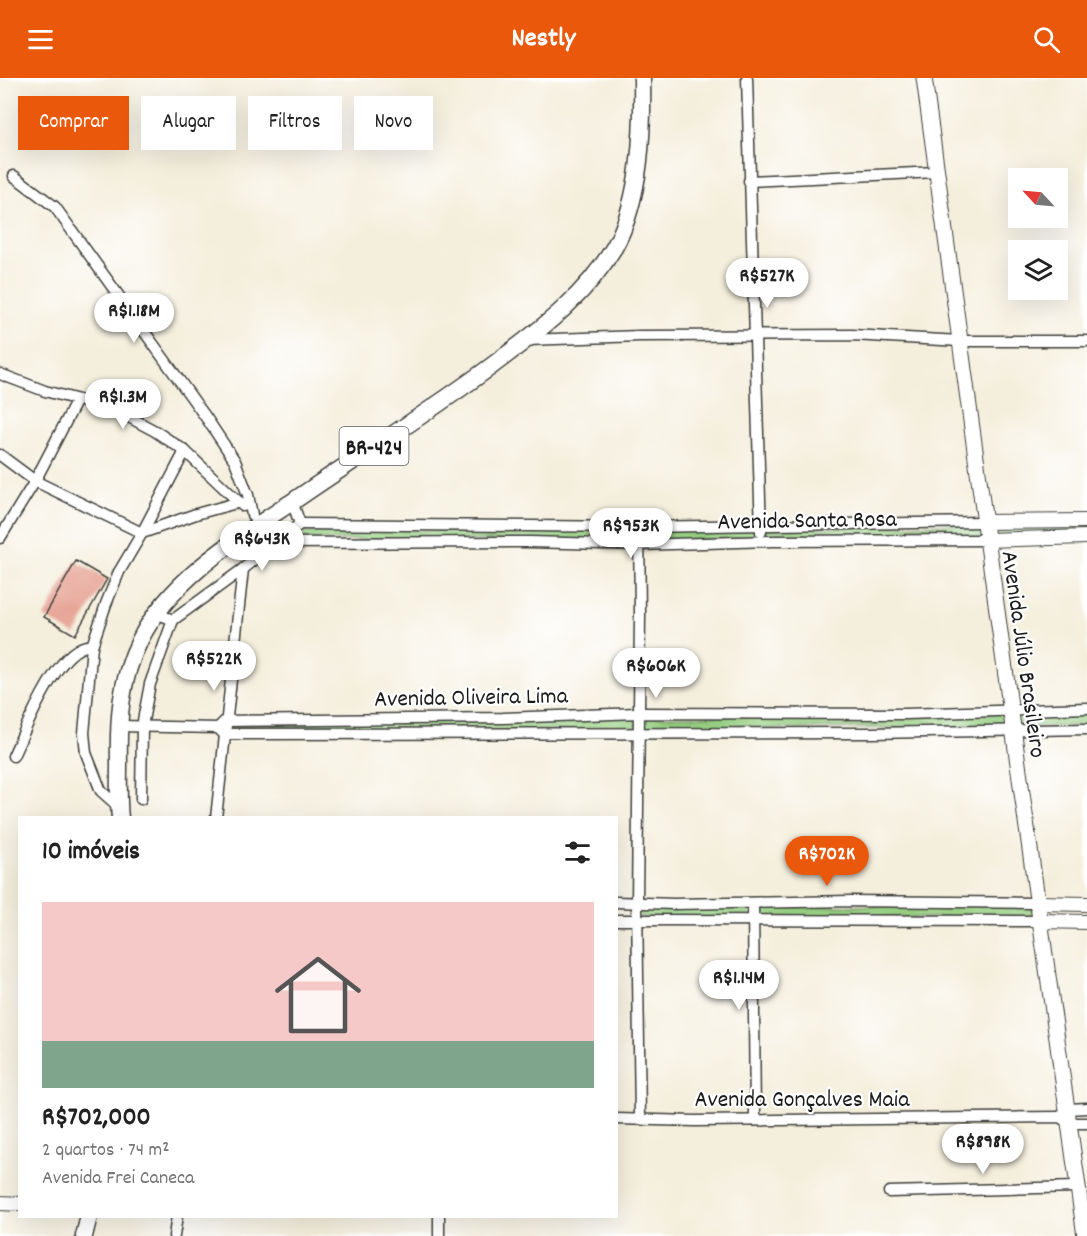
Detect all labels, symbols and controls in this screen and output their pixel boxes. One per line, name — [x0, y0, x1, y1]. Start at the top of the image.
text: Nestly — [512, 20, 575, 59]
icon: menu — [24, 23, 57, 56]
icon: search — [1030, 23, 1063, 56]
chip: Comprar — [18, 96, 129, 150]
chip: Alugar — [141, 96, 236, 150]
chip: Filtros — [248, 96, 342, 150]
chip: Novo — [354, 96, 433, 150]
north arrow — [1008, 168, 1068, 228]
map controls — [1008, 168, 1068, 300]
button: layers — [1008, 240, 1068, 300]
pin: R$527K — [718, 258, 816, 309]
text: R$527K — [740, 263, 794, 291]
pin: R$1.18M — [79, 293, 189, 344]
text: R$1.18M — [108, 298, 160, 326]
pin: R$1.3M — [74, 379, 172, 430]
text: R$1.3M — [99, 384, 147, 412]
road number: BR-424 — [340, 427, 409, 465]
street label: Avenida Santa Rosa — [717, 503, 898, 541]
pin: R$953K — [582, 508, 680, 559]
text: R$953K — [603, 513, 659, 541]
pin: R$643K — [213, 521, 311, 572]
text: R$643K — [234, 526, 290, 554]
street label: Avenida Júlio Brasileiro — [991, 549, 1053, 760]
pin: R$522K — [165, 641, 263, 692]
text: R$522K — [186, 646, 242, 674]
pin: R$606K — [607, 648, 705, 699]
text: R$606K — [626, 653, 686, 681]
street label: Avenida Oliveira Lima — [374, 680, 569, 718]
text: 10 imóveis — [42, 834, 140, 871]
icon: filters — [561, 836, 594, 869]
pin: R$702K — [778, 836, 876, 887]
text: R$702K — [799, 841, 855, 869]
icon: home — [264, 941, 372, 1049]
pin: R$1.14M — [684, 960, 794, 1011]
text: R$1.14M — [713, 965, 765, 993]
street label: Avenida Gonçalves Maia — [695, 1084, 910, 1118]
text: R$702,000 — [42, 1100, 151, 1137]
pin: R$898K — [934, 1124, 1032, 1175]
text: R$898K — [956, 1129, 1010, 1157]
text: 2 quartos · 74 m² — [42, 1137, 170, 1165]
text: Avenida Frei Caneca — [42, 1165, 194, 1193]

